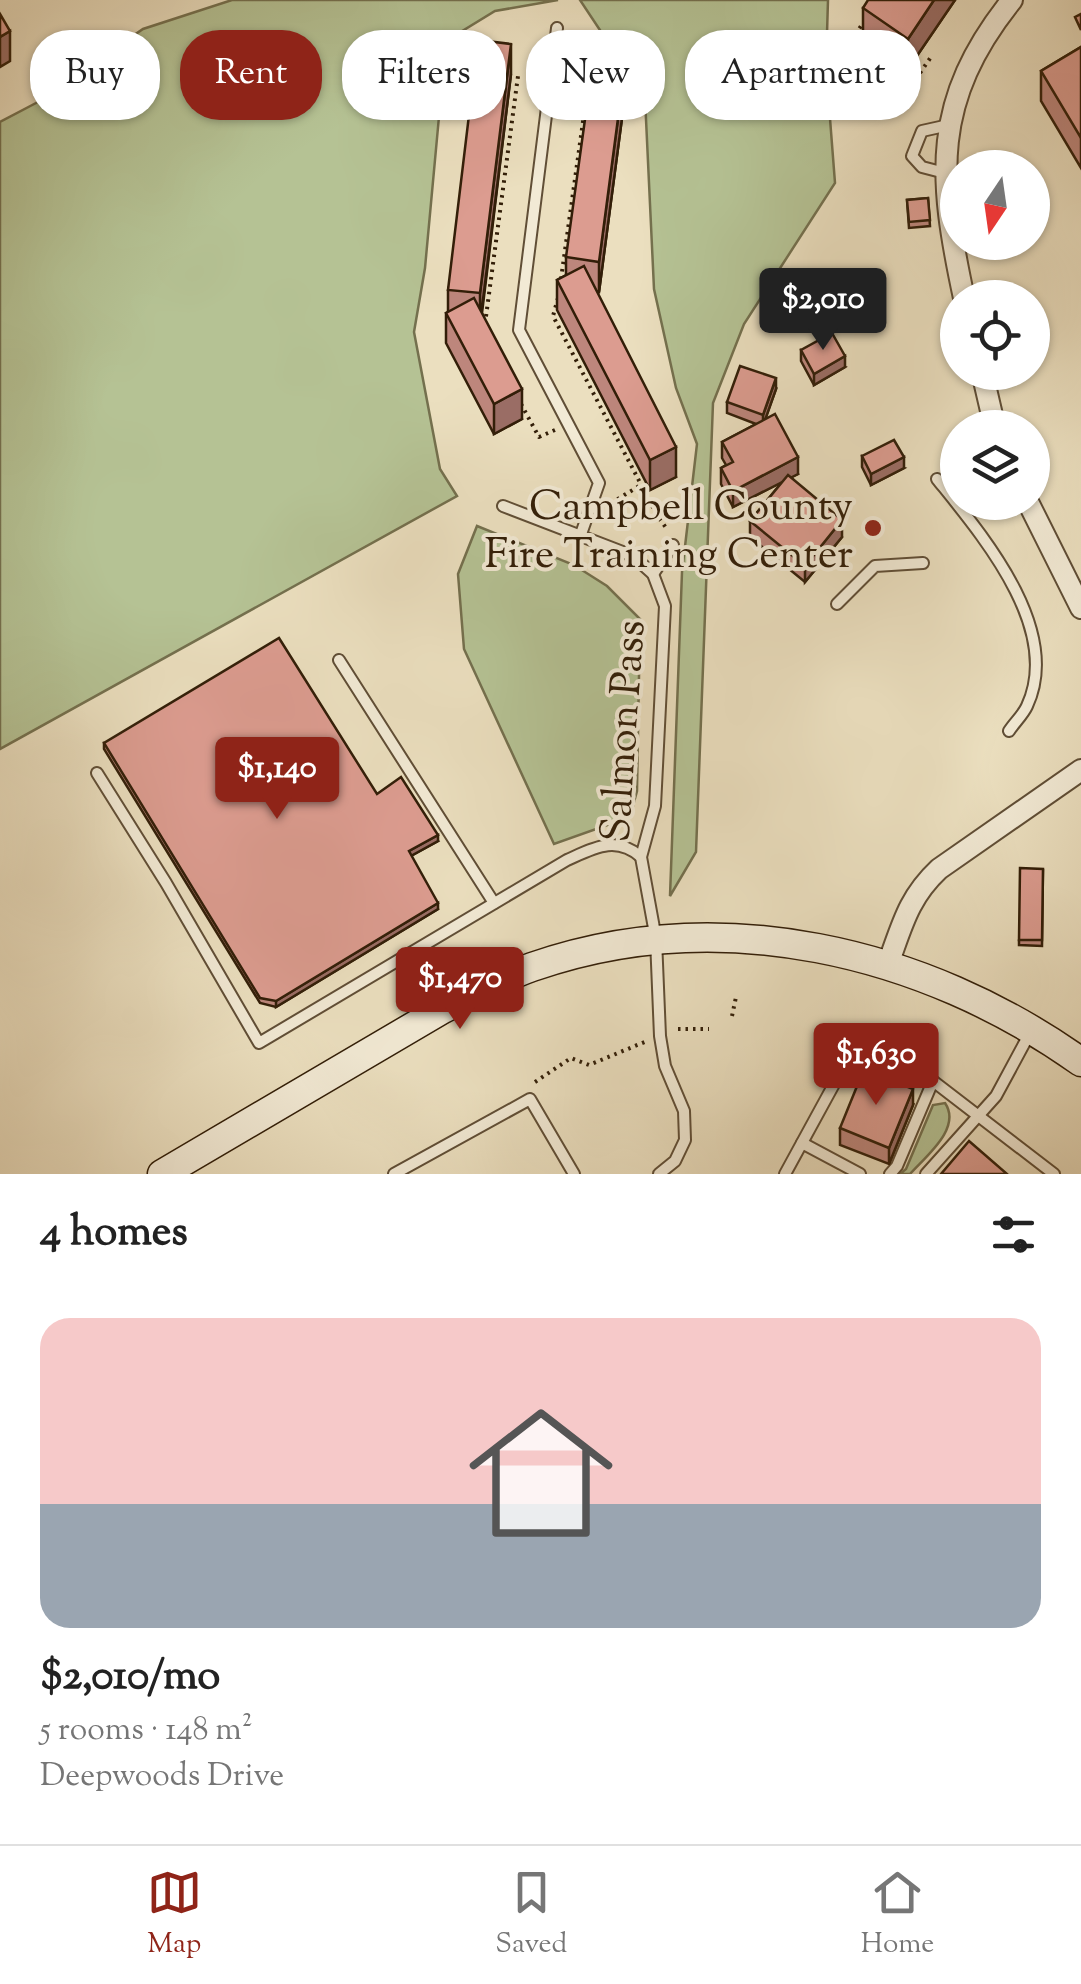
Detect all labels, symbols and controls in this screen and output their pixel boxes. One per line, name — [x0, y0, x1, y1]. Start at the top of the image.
chip: Buy — [30, 30, 160, 120]
chip: Rent — [180, 30, 322, 120]
chip: Filters — [342, 30, 506, 120]
chip: New — [526, 30, 665, 120]
chip: Apartment — [685, 30, 921, 120]
north arrow — [940, 150, 1050, 260]
map controls — [940, 150, 1050, 520]
pin: $2,010 — [742, 268, 904, 353]
text: $2,010 — [781, 277, 865, 323]
button: locate — [940, 280, 1050, 390]
button: layers — [940, 410, 1050, 520]
place label: Campbell County Fire Training Center — [485, 479, 853, 587]
marker: Campbell County Fire Training Center — [862, 517, 884, 539]
street label: Salmon Pass — [588, 618, 664, 844]
pin: $1,140 — [196, 737, 358, 822]
text: $1,140 — [237, 746, 317, 792]
pin: $1,470 — [379, 947, 541, 1032]
text: $1,470 — [418, 956, 502, 1002]
pin: $1,630 — [795, 1023, 957, 1108]
text: $1,630 — [836, 1032, 916, 1078]
text: 4 homes — [40, 1204, 188, 1264]
icon: filters — [986, 1207, 1041, 1262]
icon: home — [451, 1383, 631, 1563]
text: $2,010/mo — [40, 1648, 220, 1708]
text: 5 rooms · 148 m² — [40, 1708, 253, 1754]
text: Deepwoods Drive — [40, 1754, 284, 1800]
tab: Map — [147, 1865, 202, 1965]
tab: Saved — [495, 1865, 567, 1965]
tab: Home — [861, 1865, 934, 1965]

